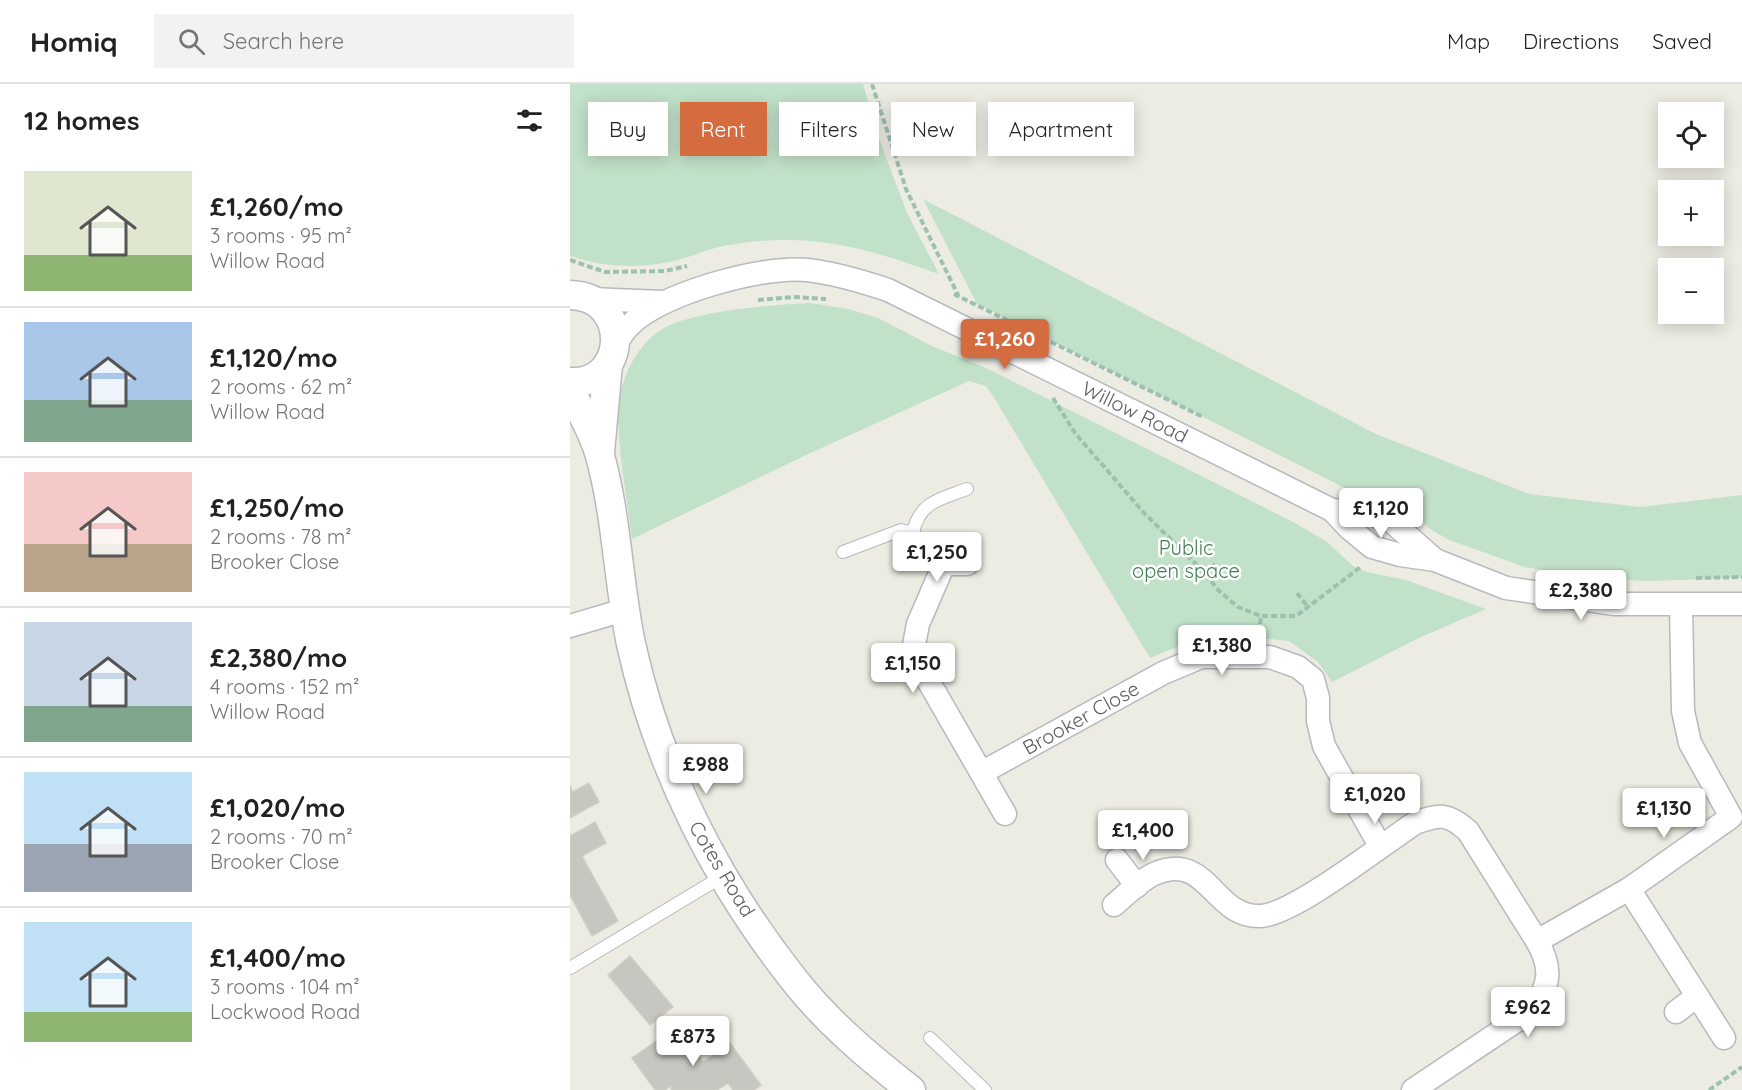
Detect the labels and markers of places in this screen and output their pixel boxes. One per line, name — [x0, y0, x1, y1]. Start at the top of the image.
pin: £1,260 — [956, 319, 1054, 370]
pin: £1,120 — [1332, 488, 1430, 539]
pin: £1,250 — [888, 532, 986, 583]
pin: £2,380 — [1532, 570, 1630, 621]
pin: £1,380 — [1173, 625, 1271, 676]
pin: £1,150 — [864, 643, 962, 694]
pin: £988 — [670, 744, 742, 795]
pin: £1,020 — [1326, 774, 1424, 825]
pin: £1,130 — [1615, 788, 1713, 839]
pin: £1,400 — [1094, 810, 1192, 861]
pin: £962 — [1492, 987, 1564, 1038]
pin: £873 — [657, 1016, 729, 1067]

